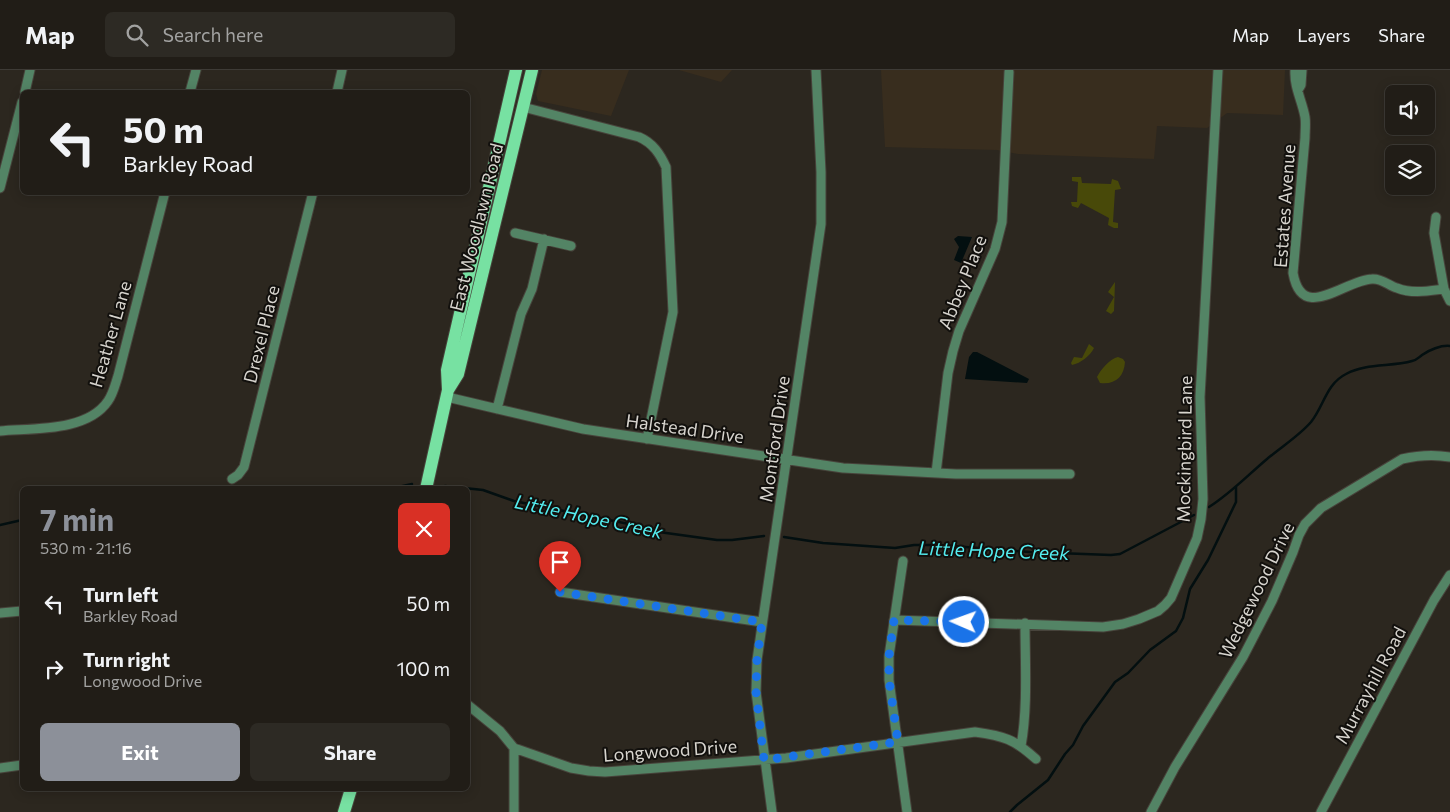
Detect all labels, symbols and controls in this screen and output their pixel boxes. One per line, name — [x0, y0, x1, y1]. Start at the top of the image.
search box — [105, 12, 455, 57]
text: Map — [25, 20, 75, 49]
icon: search — [123, 21, 151, 49]
text: Search here — [163, 23, 263, 46]
text: Map — [1232, 24, 1269, 46]
text: Layers — [1297, 24, 1350, 46]
text: Share — [1378, 24, 1425, 46]
map controls — [1385, 85, 1435, 195]
button: sound — [1385, 85, 1435, 135]
text: 50 m — [123, 107, 204, 150]
icon: left — [40, 110, 105, 175]
street label: East Woodlawn Road — [445, 141, 507, 313]
street label: Estates Avenue — [1269, 143, 1299, 269]
button: layers — [1385, 145, 1435, 195]
text: Barkley Road — [123, 150, 253, 177]
street label: Abbey Place — [933, 232, 991, 332]
street label: Heather Lane — [84, 278, 136, 390]
street label: Drexel Place — [238, 283, 284, 385]
street label: Montford Drive — [754, 374, 794, 504]
street label: Mockingbird Lane — [1172, 375, 1196, 523]
street label: Halstead Drive — [624, 409, 746, 447]
water label: Little Hope Creek — [513, 489, 666, 543]
text: 7 min — [40, 500, 114, 537]
button: close — [398, 503, 450, 555]
street label: Wedgewood Drive — [1214, 518, 1298, 662]
water label: Little Hope Creek — [918, 536, 1071, 564]
text: 530 m · 21:16 — [40, 538, 132, 557]
pin — [539, 541, 581, 592]
icon: arrive — [546, 548, 574, 576]
text: Turn left — [83, 583, 158, 606]
icon: left — [40, 590, 68, 618]
text: 50 m — [406, 592, 450, 615]
position arrow — [937, 595, 989, 647]
text: Barkley Road — [83, 606, 178, 625]
street label: Murrayhill Road — [1330, 623, 1410, 747]
text: Turn right — [83, 648, 170, 671]
icon: right — [40, 655, 68, 683]
text: 100 m — [397, 657, 450, 680]
text: Longwood Drive — [83, 671, 202, 690]
button: Exit — [40, 723, 240, 781]
button: Share — [250, 723, 450, 781]
street label: Longwood Drive — [602, 734, 738, 766]

